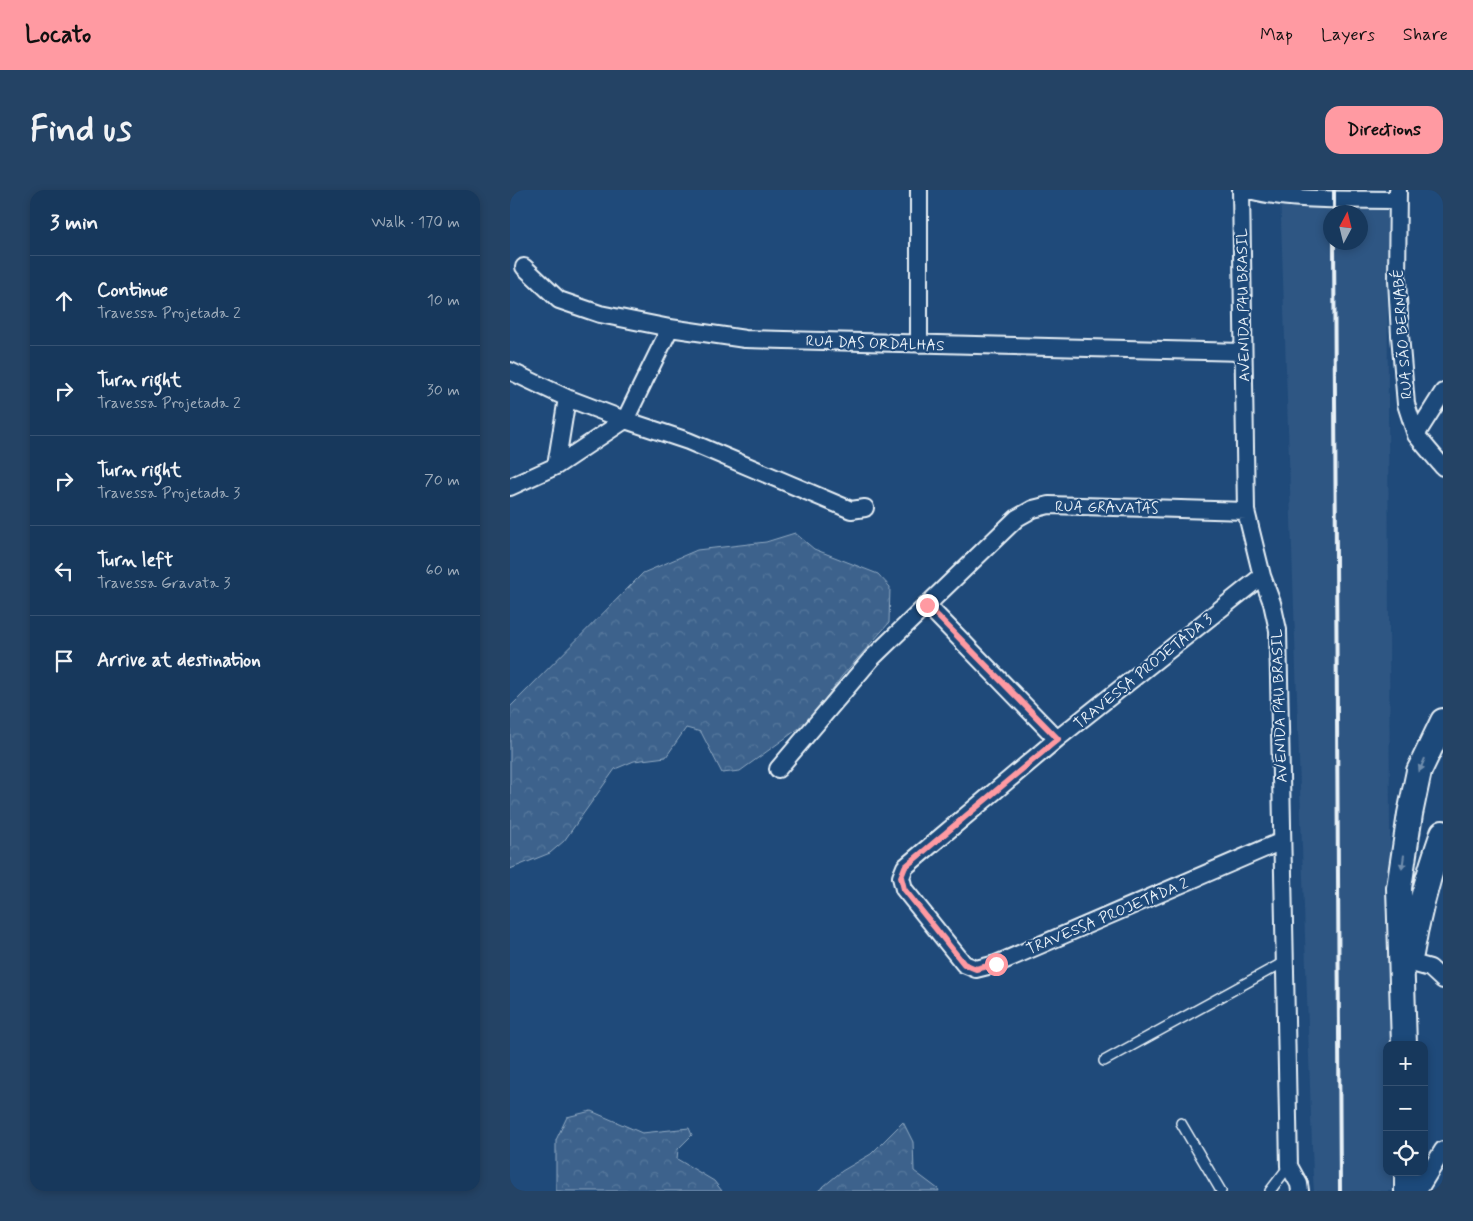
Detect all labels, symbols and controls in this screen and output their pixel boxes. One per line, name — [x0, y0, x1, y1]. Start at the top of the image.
text: Locato — [25, 20, 91, 51]
text: Map — [1260, 23, 1293, 47]
text: Layers — [1321, 23, 1375, 47]
text: Share — [1403, 23, 1448, 47]
button: Directions — [1325, 106, 1443, 154]
text: Find us — [30, 107, 132, 153]
north arrow — [1323, 205, 1368, 250]
text: 3 min — [50, 209, 98, 237]
text: Walk · 170 m — [371, 212, 460, 233]
street label: AVENIDA PAU BRASIL — [1233, 227, 1255, 382]
street label: RUA SÃO BERNABÉ — [1387, 268, 1418, 400]
text: Continue — [97, 278, 168, 303]
icon: ahead — [50, 287, 78, 315]
text: 10 m — [427, 290, 460, 311]
text: Travessa Projetada 2 — [97, 303, 241, 324]
street label: RUA DAS ORDALHAS — [805, 332, 945, 356]
text: Turn right — [97, 368, 181, 393]
icon: right — [50, 377, 78, 405]
text: 30 m — [427, 380, 460, 401]
text: Travessa Projetada 2 — [97, 393, 241, 414]
text: Turn right — [97, 458, 181, 483]
icon: right — [50, 467, 78, 495]
text: 70 m — [424, 470, 460, 491]
text: Travessa Projetada 3 — [97, 483, 240, 504]
street label: RUA GRAVATAS — [1055, 497, 1159, 519]
text: Turn left — [97, 548, 173, 573]
icon: left — [50, 557, 78, 585]
text: 60 m — [426, 560, 460, 581]
text: Travessa Gravata 3 — [97, 573, 230, 594]
route end — [916, 594, 939, 617]
street label: TRAVESSA PROJETADA 3 — [1070, 609, 1217, 734]
street label: AVENIDA PAU BRASIL — [1267, 628, 1293, 783]
icon: arrive — [50, 647, 78, 675]
text: Arrive at destination — [97, 648, 261, 673]
one-way arrow — [1418, 758, 1426, 772]
one-way arrow — [1399, 855, 1407, 871]
street label: TRAVESSA PROJETADA 2 — [1023, 874, 1191, 960]
route start — [985, 953, 1008, 976]
map controls — [1383, 1041, 1428, 1176]
button: + — [1383, 1041, 1428, 1086]
button: − — [1383, 1086, 1428, 1131]
button: locate — [1383, 1131, 1428, 1176]

